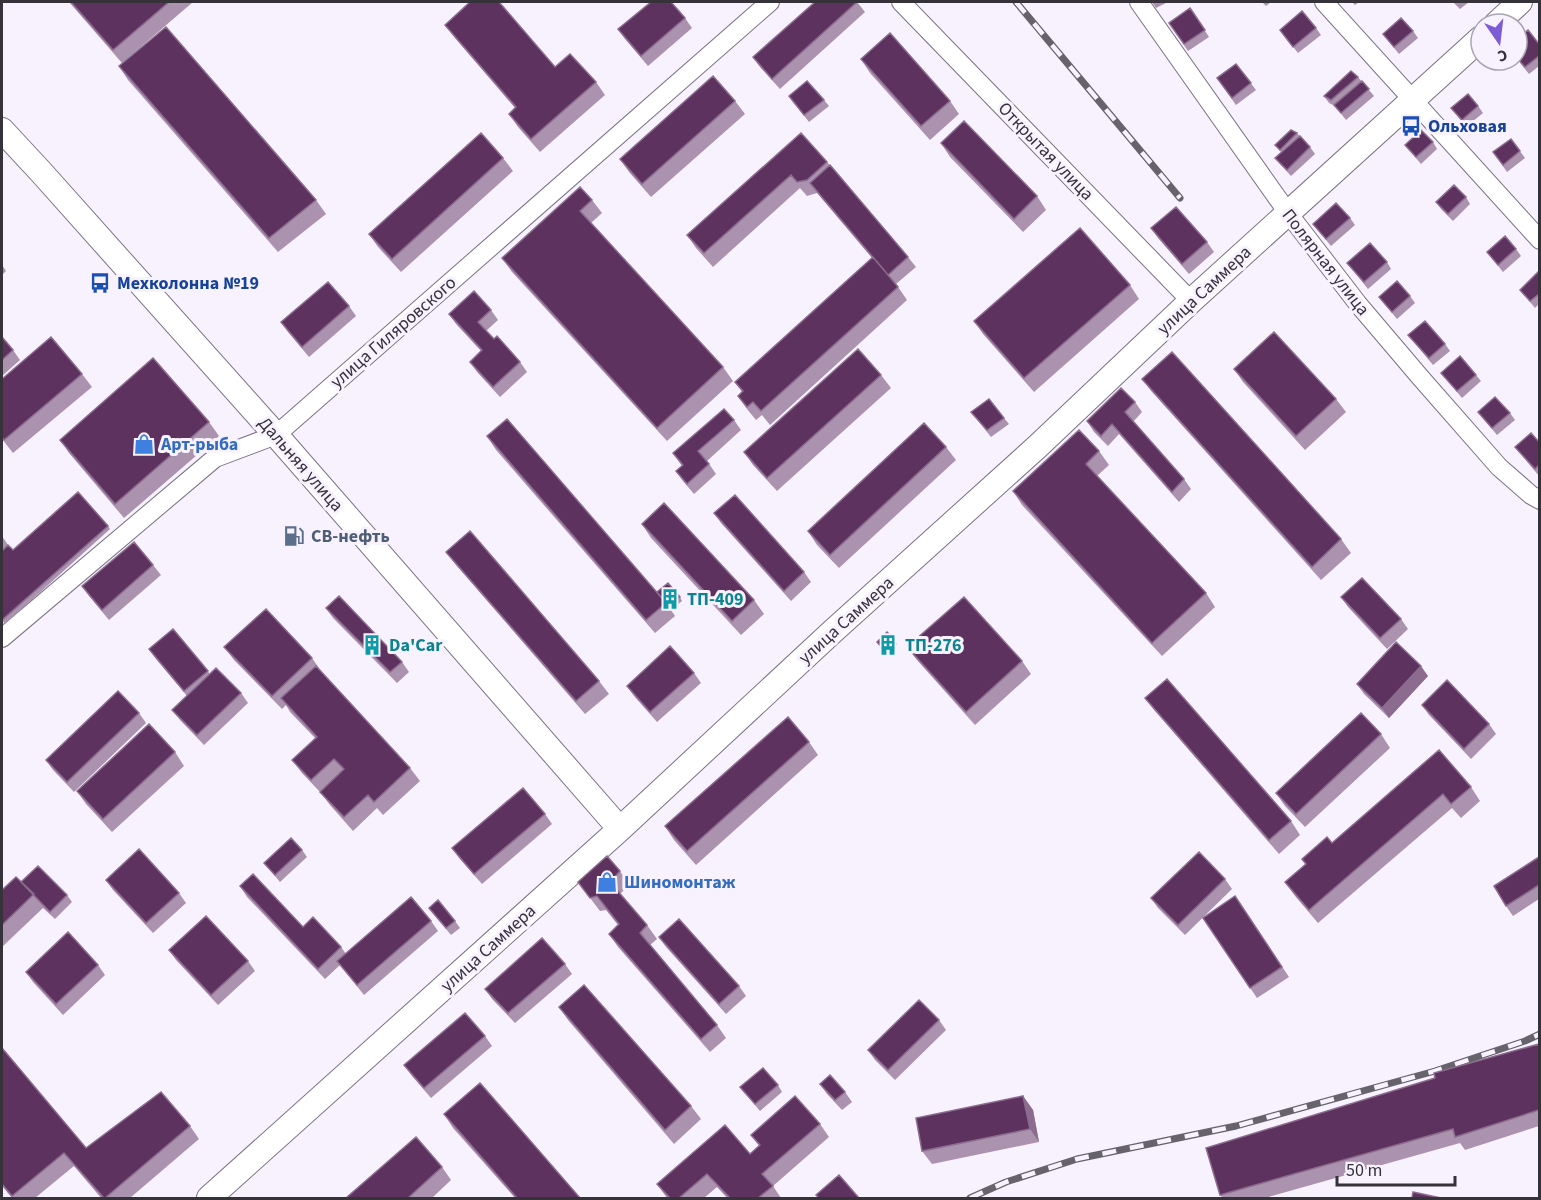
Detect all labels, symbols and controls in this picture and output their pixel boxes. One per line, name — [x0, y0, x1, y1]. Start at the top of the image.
north arrow — [1469, 12, 1529, 72]
text: С — [1495, 44, 1510, 67]
street label: Открытая улица — [992, 97, 1099, 206]
bus stop icon: Ольховая — [1399, 114, 1423, 138]
place label: Ольховая — [1428, 114, 1507, 139]
street label: Полярная улица — [1276, 204, 1375, 321]
street label: улица Саммера — [1152, 240, 1257, 341]
bus stop icon: Мехколонна №19 — [88, 271, 112, 295]
place label: Мехколонна №19 — [117, 271, 259, 296]
street label: улица Гиляровского — [325, 271, 462, 394]
street label: Дальняя улица — [252, 411, 349, 517]
shop icon: Арт-рыба — [132, 432, 156, 456]
place label: Арт-рыба — [160, 432, 238, 457]
fuel station icon: СВ-нефть — [282, 524, 306, 548]
place label: СВ-нефть — [311, 524, 390, 549]
street label: улица Саммера — [793, 571, 900, 670]
building icon: ТП-409 — [658, 587, 682, 611]
place label: ТП-409 — [687, 587, 743, 612]
building icon: Da'Car — [360, 633, 384, 657]
place label: Da'Car — [389, 633, 443, 658]
building icon: ТП-276 — [876, 633, 900, 657]
place label: ТП-276 — [905, 633, 961, 658]
shop icon: Шиномонтаж — [595, 870, 619, 894]
place label: Шиномонтаж — [624, 870, 736, 895]
street label: улица Саммера — [435, 899, 542, 998]
scale bar — [1337, 1149, 1456, 1187]
text: 50 m — [1346, 1158, 1382, 1183]

